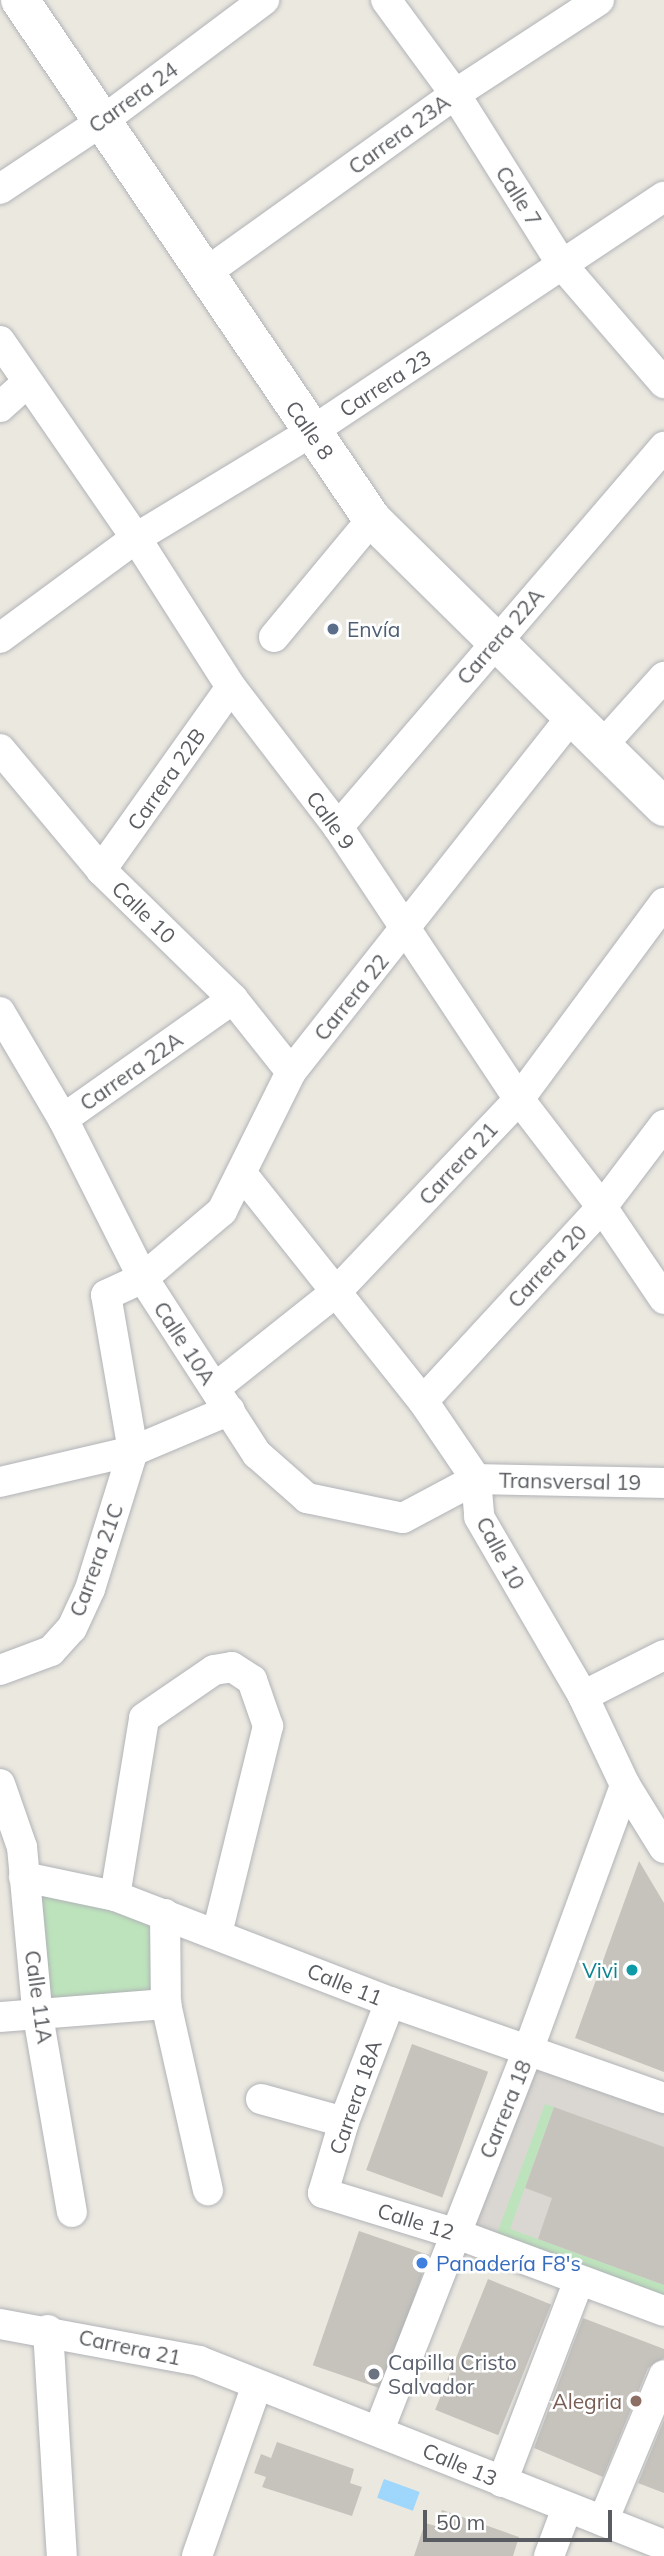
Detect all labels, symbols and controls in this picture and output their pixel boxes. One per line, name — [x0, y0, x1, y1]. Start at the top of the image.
street label: Carrera 24 — [84, 56, 182, 138]
street label: Carrera 23A — [343, 89, 455, 179]
street label: Calle 7 — [491, 161, 547, 231]
street label: Carrera 23 — [335, 344, 435, 422]
street label: Calle 8 — [281, 396, 339, 464]
street label: Carrera 22A — [451, 583, 549, 689]
place label: Envía — [347, 616, 400, 642]
marker: Envía — [325, 621, 341, 637]
street label: Carrera 22B — [122, 723, 210, 835]
street label: Calle 9 — [301, 786, 361, 854]
street label: Calle 10 — [107, 876, 181, 948]
street label: Carrera 22 — [308, 949, 394, 1045]
street label: Carrera 22A — [75, 1026, 187, 1116]
street label: Carrera 21 — [413, 1116, 503, 1210]
street label: Carrera 20 — [502, 1219, 592, 1313]
street label: Calle 10A — [149, 1297, 221, 1389]
street label: Transversal 19 — [499, 1467, 641, 1495]
street label: Carrera 21C — [64, 1500, 128, 1620]
street label: Calle 10 — [471, 1512, 531, 1594]
street label: Calle 11A — [20, 1949, 58, 2045]
place label: Vivi — [582, 1957, 618, 1983]
street label: Calle 11 — [304, 1958, 386, 2010]
marker: Vivi — [624, 1962, 640, 1978]
street label: Carrera 18A — [324, 2036, 386, 2158]
street label: Carrera 18 — [474, 2056, 536, 2162]
street label: Calle 12 — [375, 2197, 457, 2245]
place label: Panadería F8's — [436, 2250, 581, 2276]
marker: Panadería F8's — [414, 2255, 430, 2271]
street label: Carrera 21 — [77, 2324, 183, 2370]
place label: Capilla Cristo Salvador — [388, 2349, 517, 2399]
marker: Capilla Cristo Salvador — [366, 2366, 382, 2382]
place label: Alegria — [552, 2388, 622, 2414]
marker: Alegria — [628, 2393, 644, 2409]
street label: Calle 13 — [419, 2437, 501, 2491]
scale bar — [426, 2496, 615, 2540]
text: 50 m — [436, 2509, 485, 2535]

